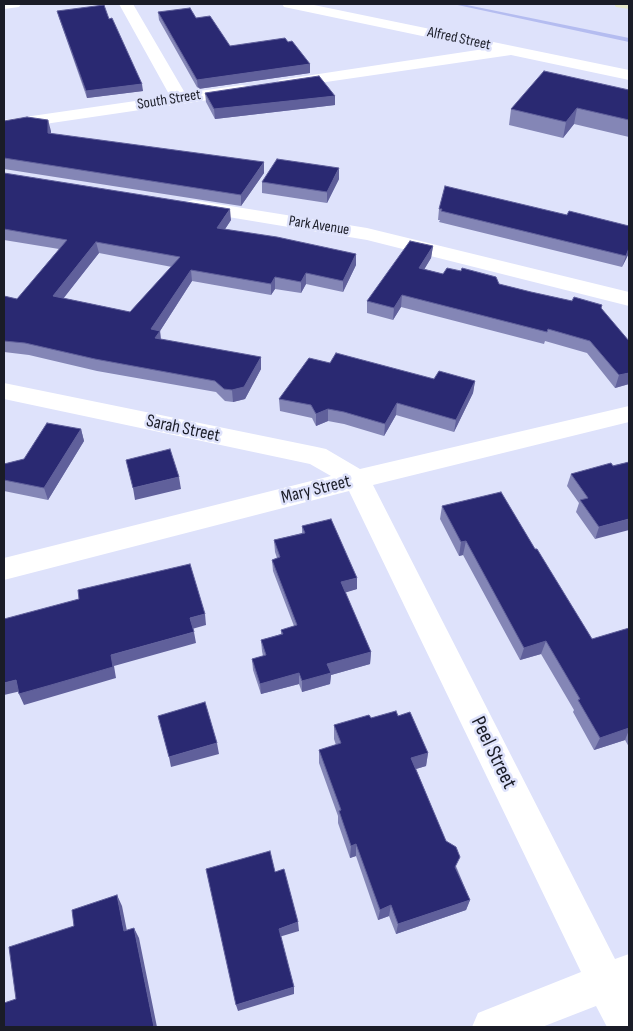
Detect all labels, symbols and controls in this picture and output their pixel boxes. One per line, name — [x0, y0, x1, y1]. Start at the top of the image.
street label: Alfred Street — [426, 24, 492, 54]
street label: South Street — [136, 86, 202, 114]
street label: Park Avenue — [287, 212, 351, 240]
street label: Sarah Street — [144, 411, 222, 447]
street label: Mary Street — [279, 471, 353, 509]
street label: Peel Street — [465, 713, 521, 793]

